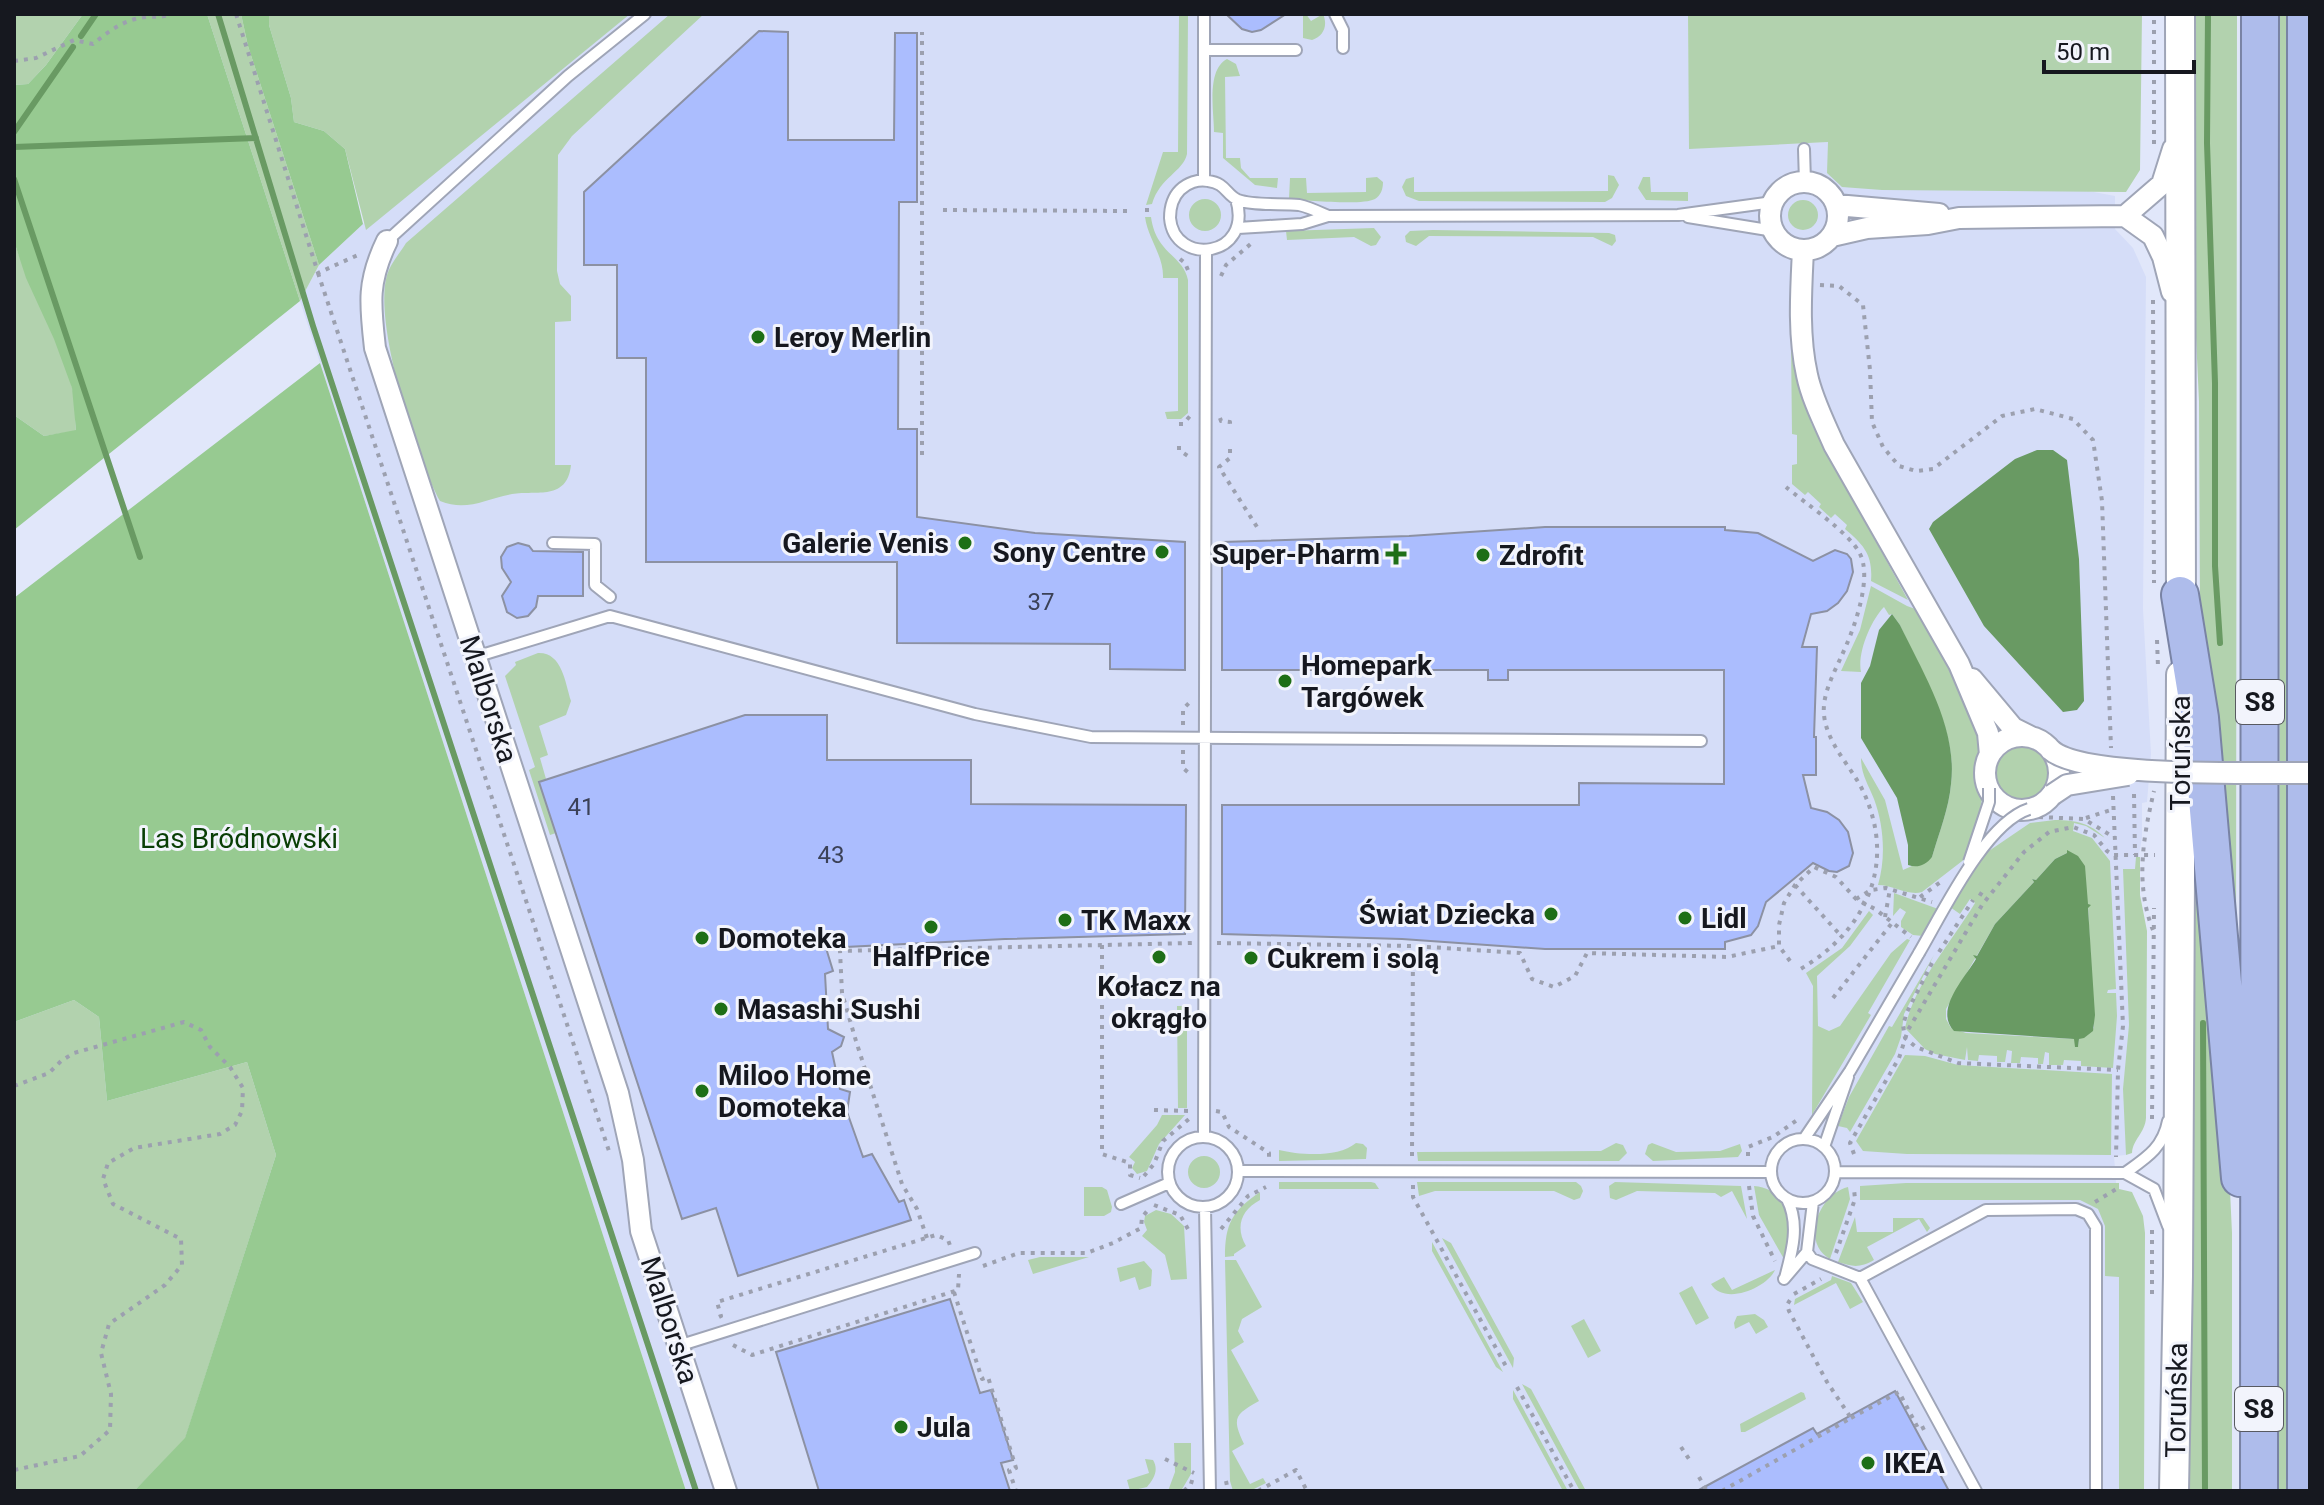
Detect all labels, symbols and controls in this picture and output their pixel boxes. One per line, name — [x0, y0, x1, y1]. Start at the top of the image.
scale bar — [2044, 24, 2194, 74]
text: 50 m — [2056, 38, 2110, 66]
place label: Leroy Merlin — [774, 321, 931, 354]
marker: Leroy Merlin — [749, 328, 767, 346]
place label: Galerie Venis — [782, 527, 949, 560]
marker: Galerie Venis — [956, 534, 974, 552]
place label: Sony Centre — [992, 536, 1146, 569]
place label: Super-Pharm — [1212, 538, 1380, 571]
place label: Zdrofit — [1499, 539, 1584, 572]
marker: Sony Centre — [1153, 543, 1171, 561]
marker: Super-Pharm — [1387, 545, 1405, 563]
marker: Zdrofit — [1474, 546, 1492, 564]
house number: 37 — [1028, 588, 1054, 616]
street label: Malborska — [453, 632, 525, 767]
place label: Homepark Targówek — [1301, 649, 1433, 714]
marker: Homepark Targówek — [1276, 672, 1294, 690]
road number: S8 — [2236, 680, 2284, 724]
street label: Toruńska — [2164, 695, 2197, 811]
house number: 41 — [568, 793, 594, 821]
park label: Las Bródnowski — [140, 822, 338, 855]
house number: 43 — [818, 841, 844, 869]
place label: Świat Dziecka — [1359, 898, 1535, 931]
place label: Lidl — [1701, 902, 1747, 935]
place label: TK Maxx — [1081, 904, 1192, 937]
marker: Świat Dziecka — [1542, 905, 1560, 923]
marker: Lidl — [1676, 909, 1694, 927]
marker: TK Maxx — [1056, 911, 1074, 929]
marker: HalfPrice — [922, 918, 940, 936]
place label: Domoteka — [718, 922, 847, 955]
marker: Domoteka — [693, 929, 711, 947]
place label: HalfPrice — [872, 940, 990, 973]
place label: Cukrem i solą — [1267, 942, 1439, 975]
marker: Kołacz na okrągło — [1150, 948, 1168, 966]
marker: Cukrem i solą — [1242, 949, 1260, 967]
place label: Kołacz na okrągło — [1097, 970, 1221, 1035]
place label: Masashi Sushi — [737, 993, 921, 1026]
marker: Masashi Sushi — [712, 1000, 730, 1018]
place label: Miloo Home Domoteka — [718, 1059, 871, 1124]
marker: Miloo Home Domoteka — [693, 1082, 711, 1100]
street label: Malborska — [634, 1253, 706, 1388]
street label: Toruńska — [2159, 1342, 2194, 1458]
road number: S8 — [2235, 1387, 2283, 1431]
place label: Jula — [917, 1411, 971, 1444]
marker: Jula — [892, 1418, 910, 1436]
place label: IKEA — [1884, 1447, 1945, 1480]
marker: IKEA — [1859, 1454, 1877, 1472]

